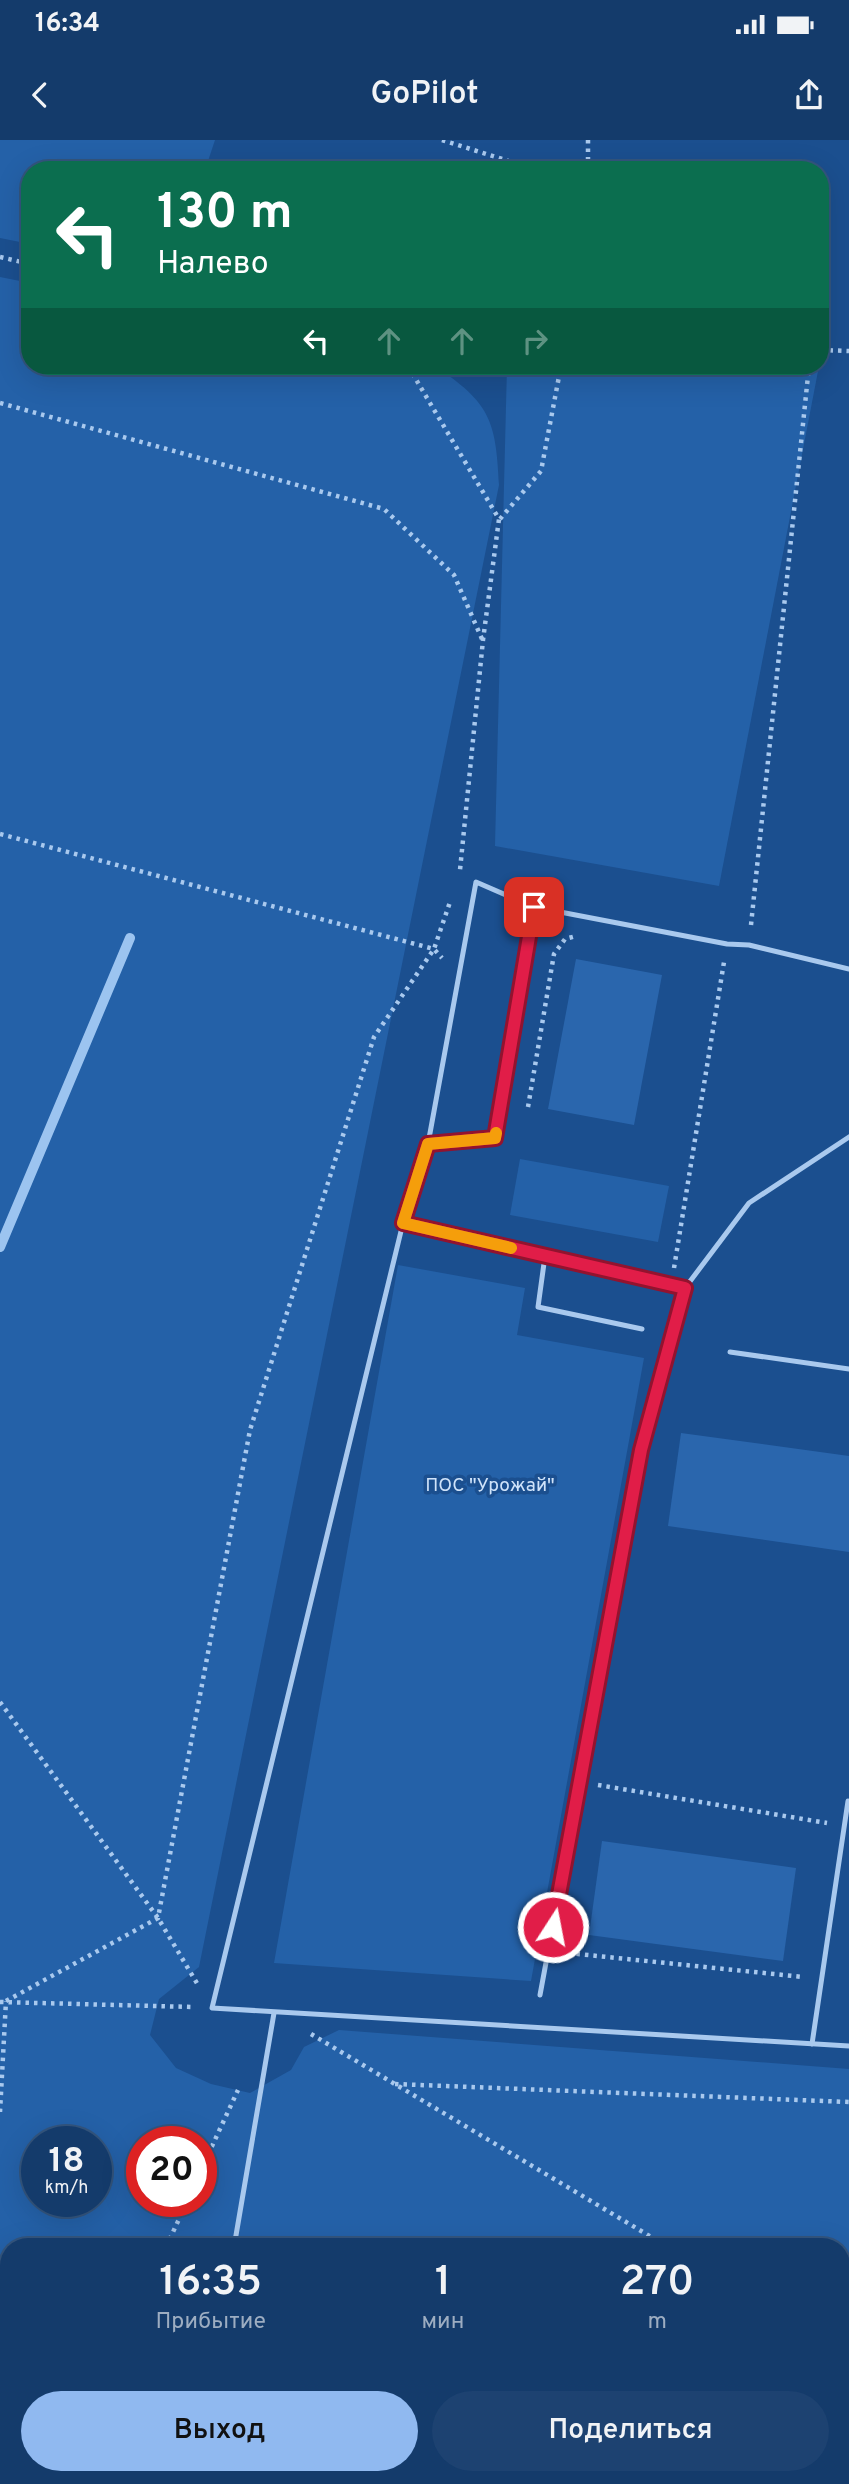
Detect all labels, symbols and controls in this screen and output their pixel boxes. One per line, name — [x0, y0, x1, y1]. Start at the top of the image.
text: 16:34 — [35, 8, 100, 41]
text: GoPilot — [370, 75, 479, 115]
icon: back — [21, 76, 59, 114]
icon: share — [790, 76, 828, 114]
text: 130 m — [157, 184, 293, 246]
icon: left — [42, 189, 133, 280]
text: Налево — [157, 245, 269, 285]
icon: left — [297, 322, 335, 360]
icon: ahead — [370, 322, 408, 360]
icon: ahead — [443, 322, 481, 360]
icon: right — [516, 322, 554, 360]
pin — [504, 877, 564, 937]
icon: arrive — [515, 888, 553, 926]
park label: ПОС "Урожай" — [425, 1474, 555, 1498]
position arrow — [516, 1890, 590, 1964]
speed limit sign: 20 — [126, 2126, 217, 2217]
text: 18 — [48, 2140, 85, 2184]
text: km/h — [45, 2177, 88, 2200]
text: 16:35 — [159, 2257, 262, 2310]
text: 1 — [435, 2257, 451, 2310]
text: 270 — [620, 2257, 694, 2310]
text: Прибытие — [156, 2308, 266, 2337]
text: мин — [421, 2308, 464, 2337]
text: m — [647, 2308, 667, 2337]
button: Выход — [21, 2391, 418, 2471]
button: Поделиться — [432, 2391, 829, 2471]

